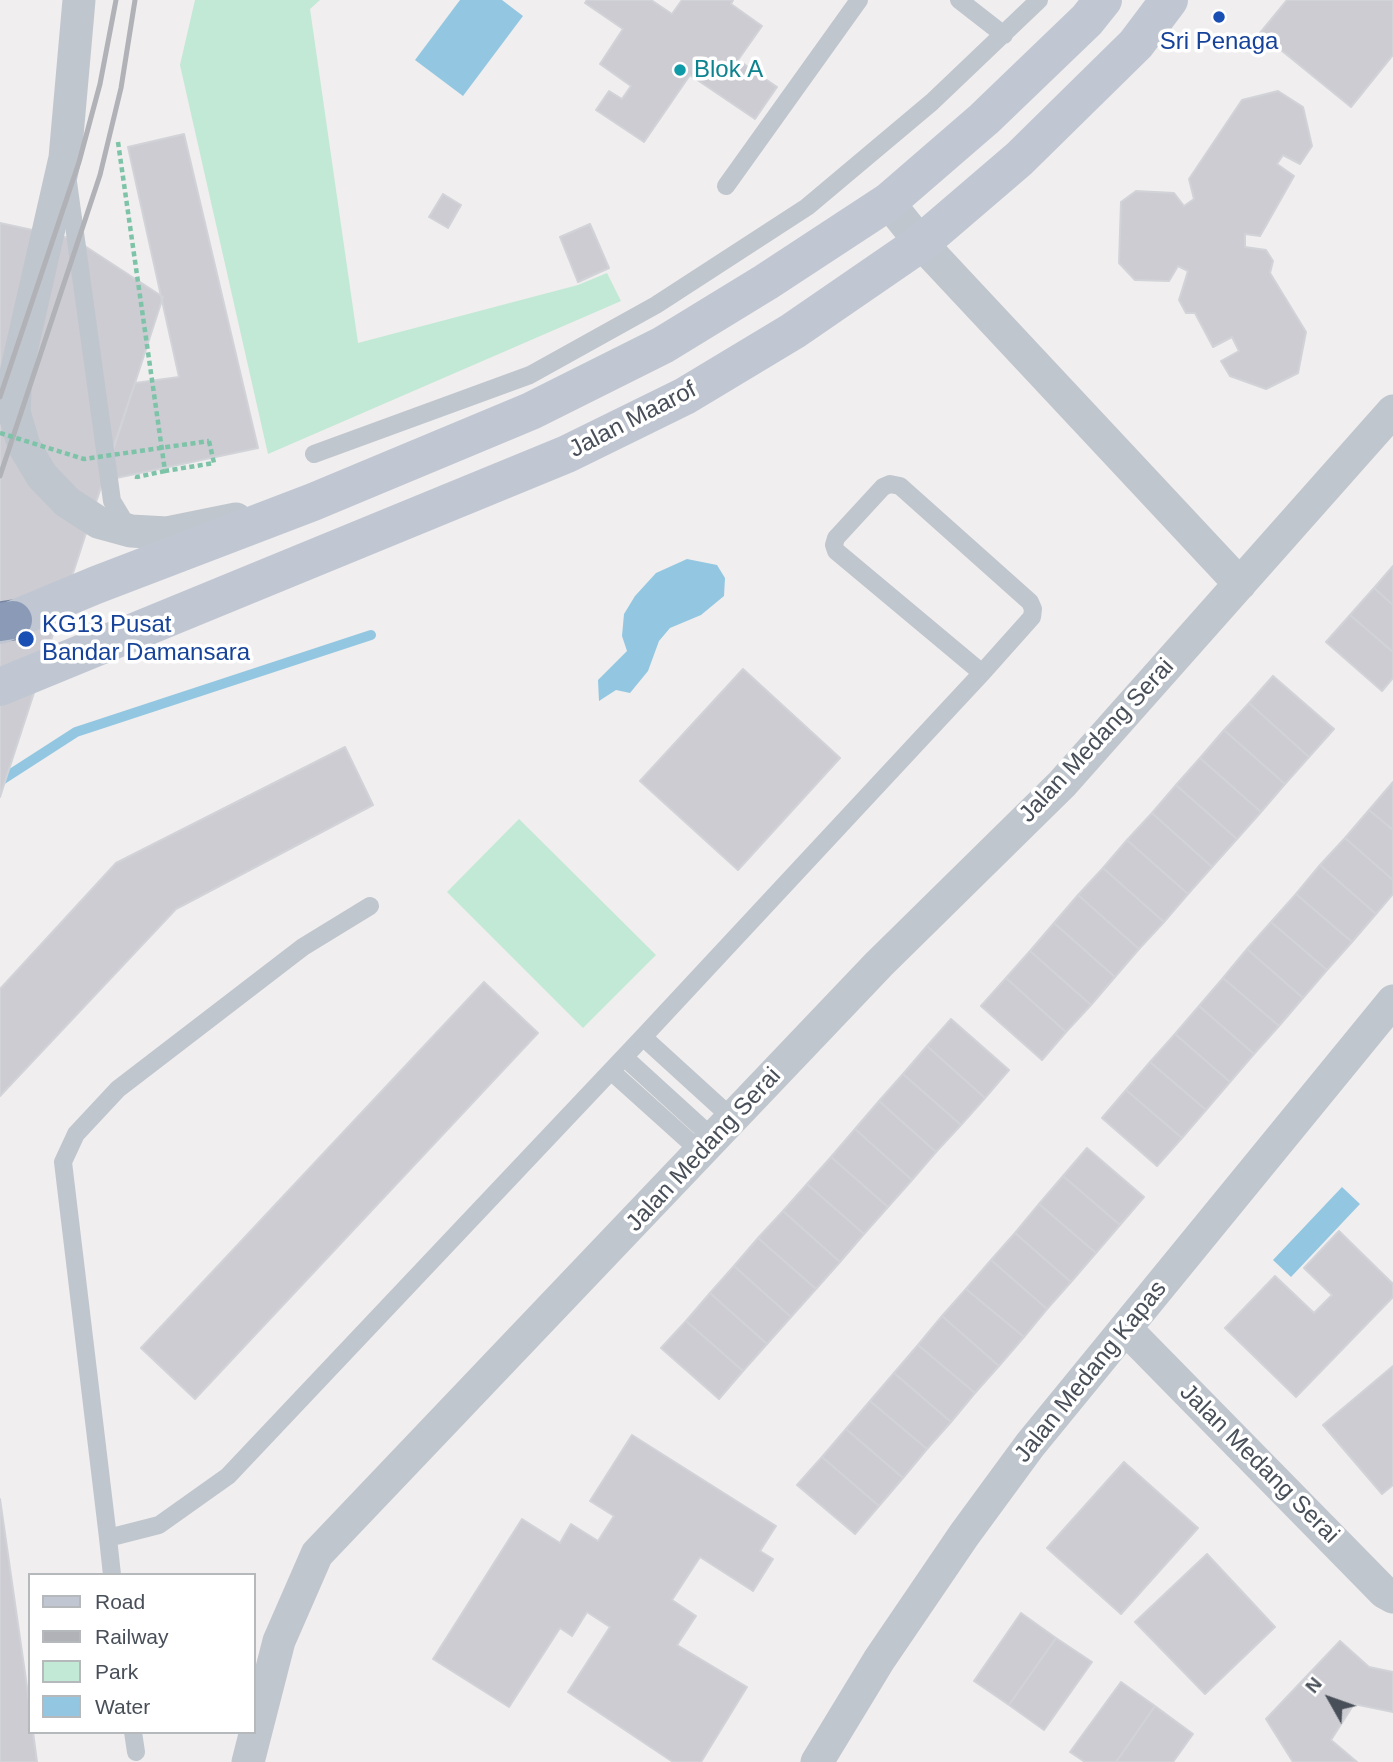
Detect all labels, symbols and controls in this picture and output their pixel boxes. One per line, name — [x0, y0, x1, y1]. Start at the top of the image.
marker: Sri Penaga — [1211, 9, 1227, 25]
place label: Sri Penaga — [1160, 28, 1278, 56]
place label: Blok A — [694, 56, 763, 84]
marker: Blok A — [672, 62, 688, 78]
street label: Jalan Maarof — [565, 376, 701, 464]
place label: KG13 Pusat Bandar Damansara — [42, 611, 250, 667]
marker: KG13 Pusat Bandar Damansara — [16, 629, 36, 649]
street label: Jalan Medang Serai — [1014, 653, 1180, 829]
street label: Jalan Medang Serai — [621, 1062, 787, 1238]
street label: Jalan Medang Kapas — [1009, 1275, 1173, 1469]
street label: Jalan Medang Serai — [1173, 1378, 1345, 1550]
legend — [28, 1573, 256, 1734]
text: Road — [95, 1590, 145, 1613]
text: Railway — [95, 1625, 169, 1648]
text: Park — [95, 1660, 138, 1683]
north arrow — [1295, 1664, 1365, 1734]
text: N — [1301, 1673, 1326, 1697]
text: Water — [95, 1695, 150, 1718]

